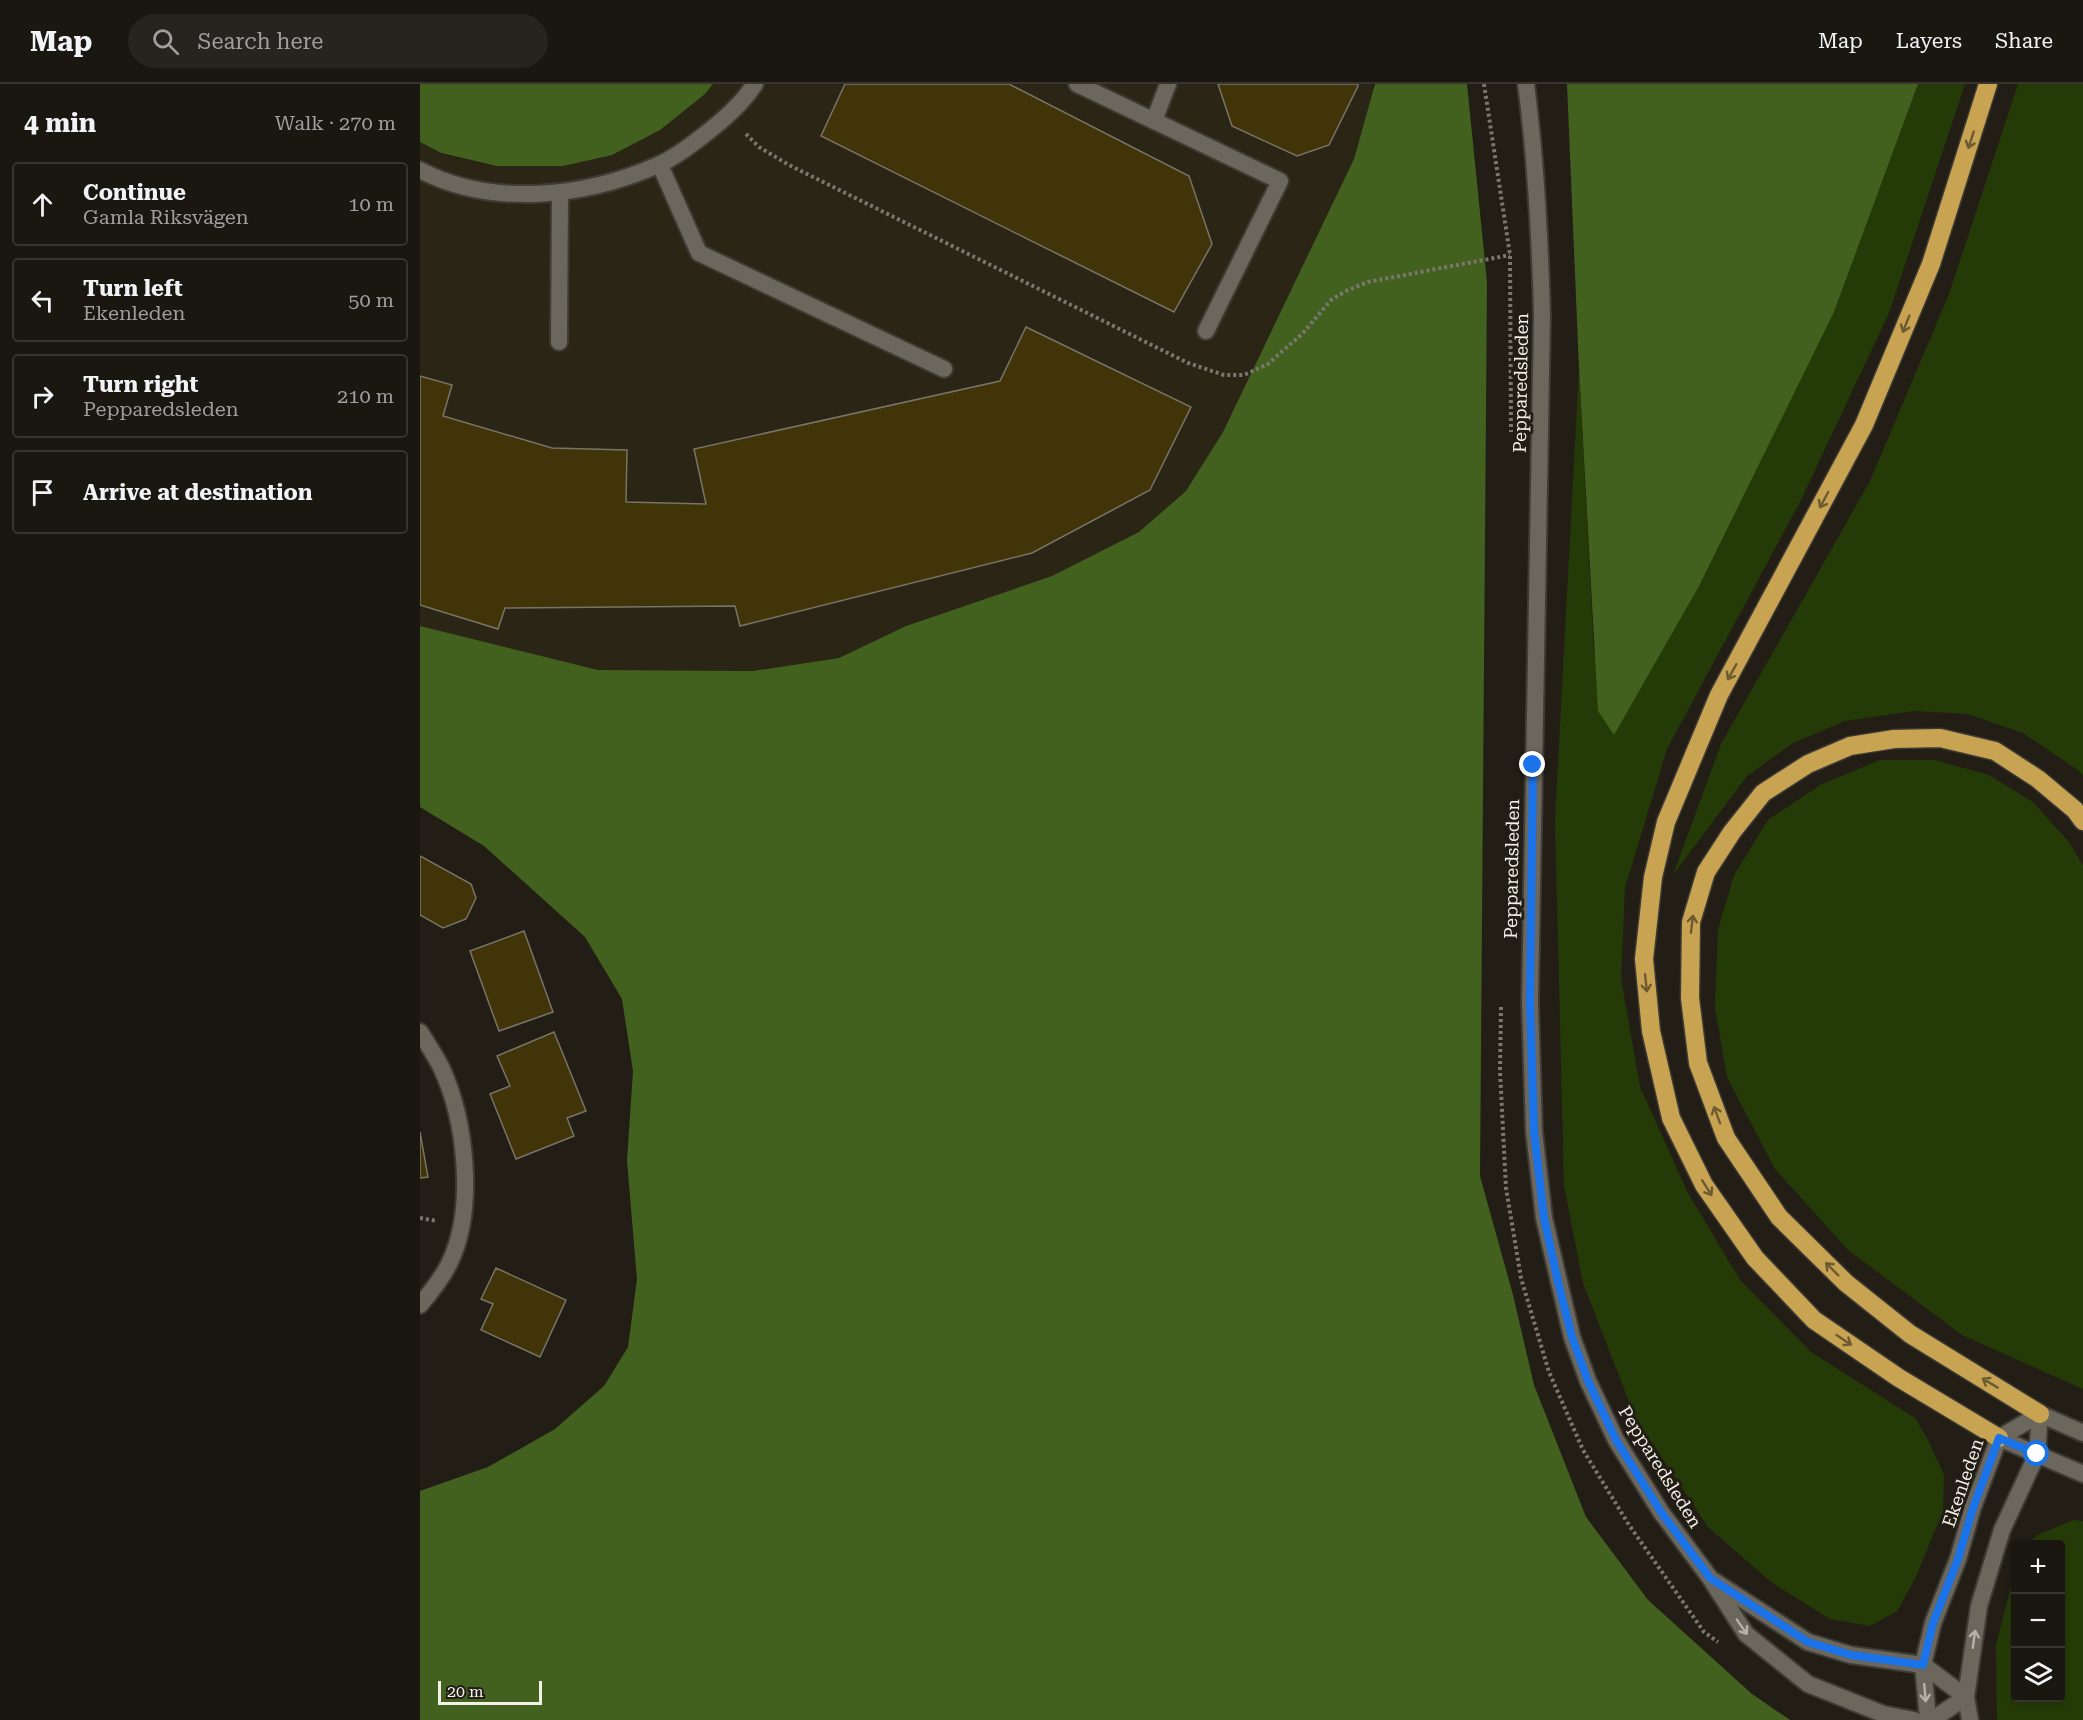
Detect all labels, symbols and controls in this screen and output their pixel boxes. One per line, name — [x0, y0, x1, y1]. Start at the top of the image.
search box — [128, 14, 548, 68]
text: Map — [30, 25, 92, 58]
icon: search — [149, 25, 182, 58]
text: Search here — [197, 29, 323, 54]
text: Map — [1818, 29, 1863, 53]
text: Layers — [1896, 29, 1962, 53]
text: Share — [1995, 29, 2053, 53]
text: 4 min — [24, 108, 96, 138]
text: Walk · 270 m — [275, 111, 396, 135]
one-way arrow — [1964, 130, 1975, 149]
text: Continue — [83, 180, 186, 205]
icon: ahead — [26, 188, 59, 221]
text: 10 m — [348, 192, 394, 216]
text: Gamla Riksvägen — [83, 205, 249, 229]
text: Turn left — [83, 276, 183, 301]
icon: left — [26, 284, 59, 317]
text: 50 m — [348, 288, 394, 312]
text: Ekenleden — [83, 301, 185, 325]
street label: Pepparedsleden — [1509, 312, 1532, 453]
one-way arrow — [1900, 314, 1911, 332]
text: Turn right — [83, 372, 198, 397]
icon: right — [26, 380, 59, 413]
text: 210 m — [337, 384, 394, 408]
text: Pepparedsleden — [83, 397, 239, 421]
icon: arrive — [26, 476, 59, 509]
text: Arrive at destination — [83, 480, 312, 505]
one-way arrow — [1818, 491, 1829, 509]
one-way arrow — [1726, 663, 1738, 680]
route end — [1519, 751, 1545, 777]
street label: Pepparedsleden — [1500, 798, 1523, 939]
one-way arrow — [1687, 914, 1698, 934]
one-way arrow — [1641, 973, 1652, 993]
one-way arrow — [1711, 1106, 1722, 1124]
one-way arrow — [1701, 1179, 1713, 1196]
one-way arrow — [1825, 1262, 1840, 1277]
one-way arrow — [1835, 1335, 1852, 1347]
one-way arrow — [1982, 1377, 1999, 1389]
street label: Pepparedsleden — [1614, 1402, 1707, 1532]
street label: Ekenleden — [1938, 1435, 1988, 1530]
route start — [2023, 1440, 2049, 1466]
map controls — [2011, 1540, 2065, 1702]
button: + — [2011, 1540, 2065, 1594]
button: − — [2011, 1594, 2065, 1648]
one-way arrow — [1736, 1618, 1748, 1635]
one-way arrow — [1969, 1630, 1980, 1649]
button: layers — [2011, 1648, 2065, 1702]
scale bar — [438, 1678, 542, 1706]
text: 20 m — [447, 1682, 484, 1701]
one-way arrow — [1920, 1682, 1931, 1702]

